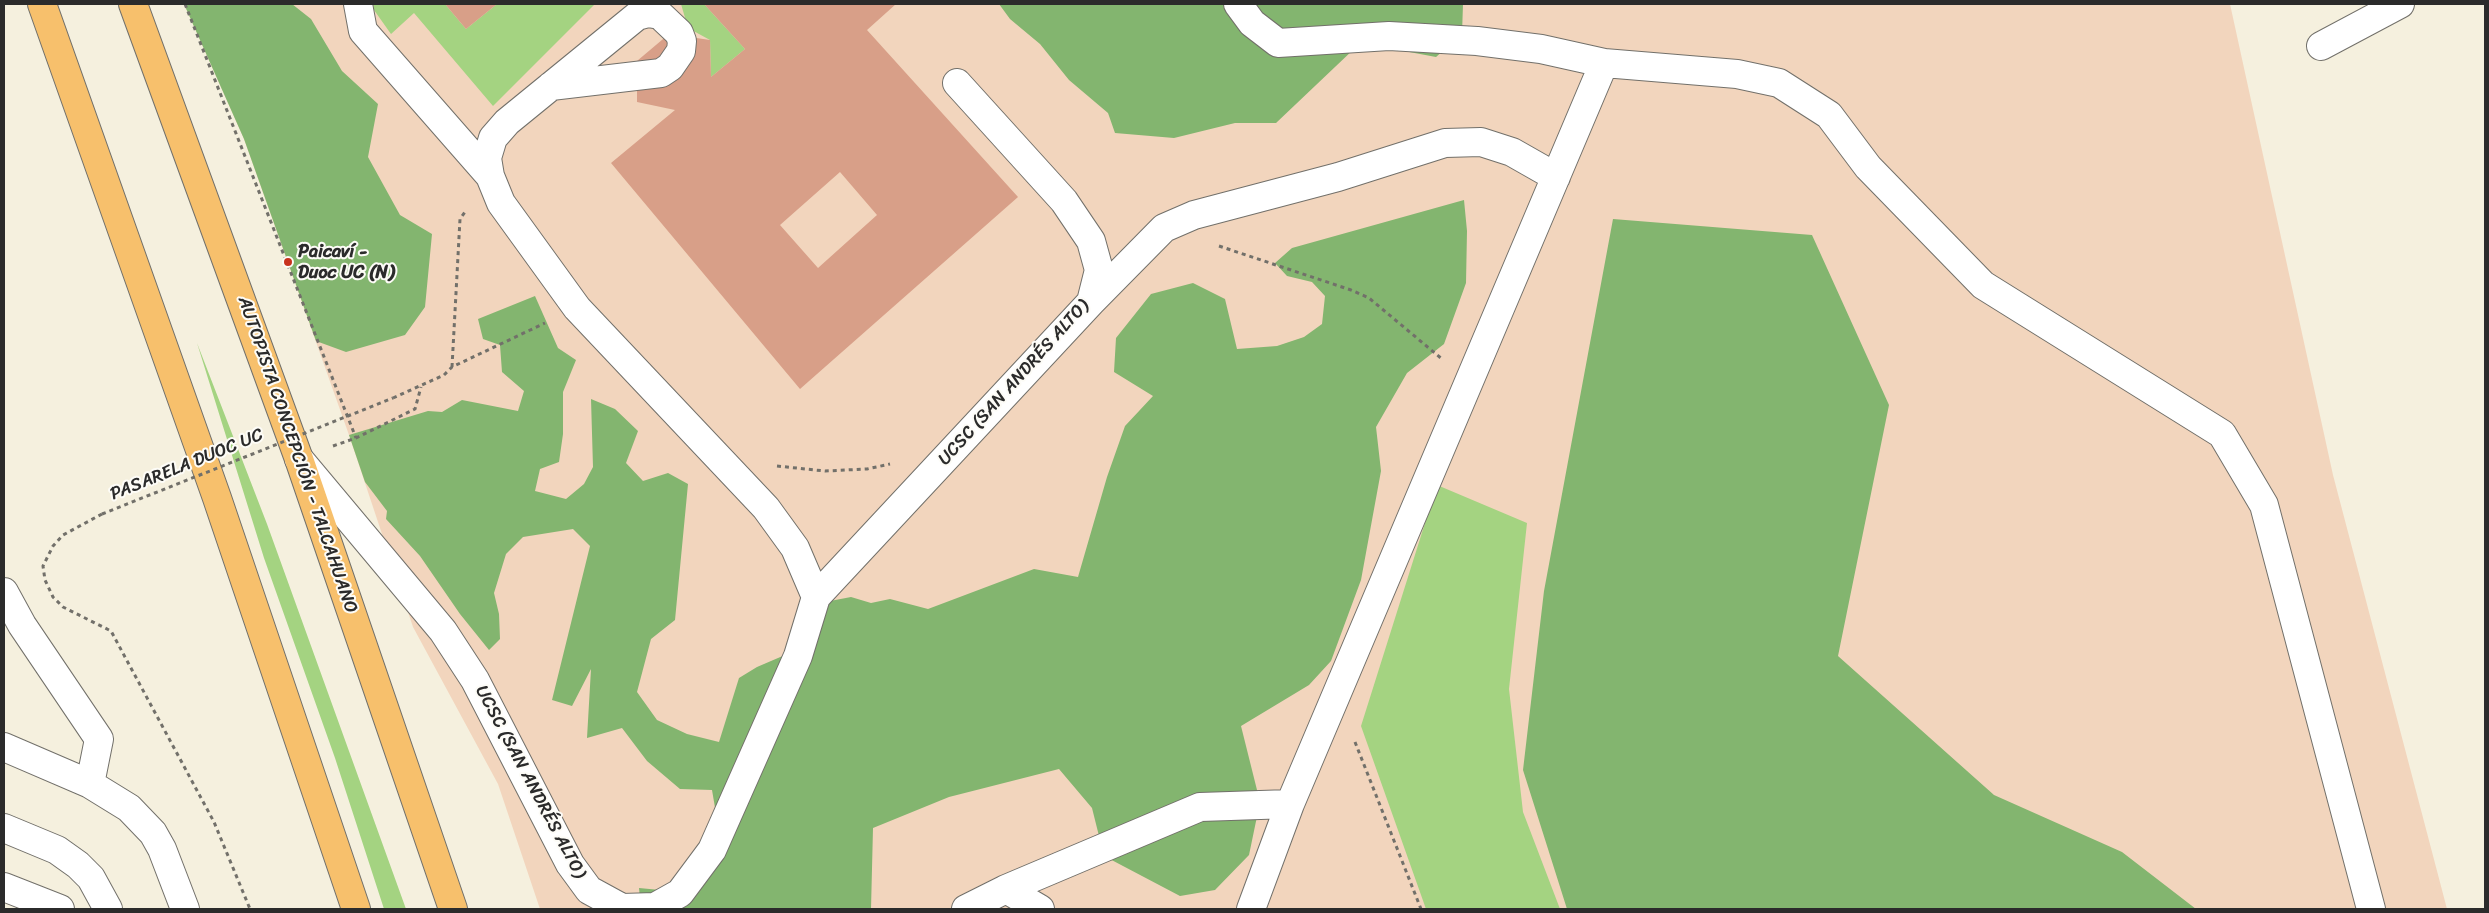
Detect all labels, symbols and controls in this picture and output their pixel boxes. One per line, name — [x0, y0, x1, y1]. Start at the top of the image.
place label: Paicaví - Duoc UC (N) — [298, 241, 394, 284]
marker: Paicaví - Duoc UC (N) — [282, 256, 294, 268]
street label: AUTOPISTA CONCEPCIÓN - TALCAHUANO — [232, 294, 362, 616]
street label: UCSC (SAN ANDRÉS ALTO) — [934, 296, 1094, 470]
street label: PASARELA DUOC UC — [107, 424, 267, 506]
street label: UCSC (SAN ANDRÉS ALTO) — [470, 682, 590, 882]

